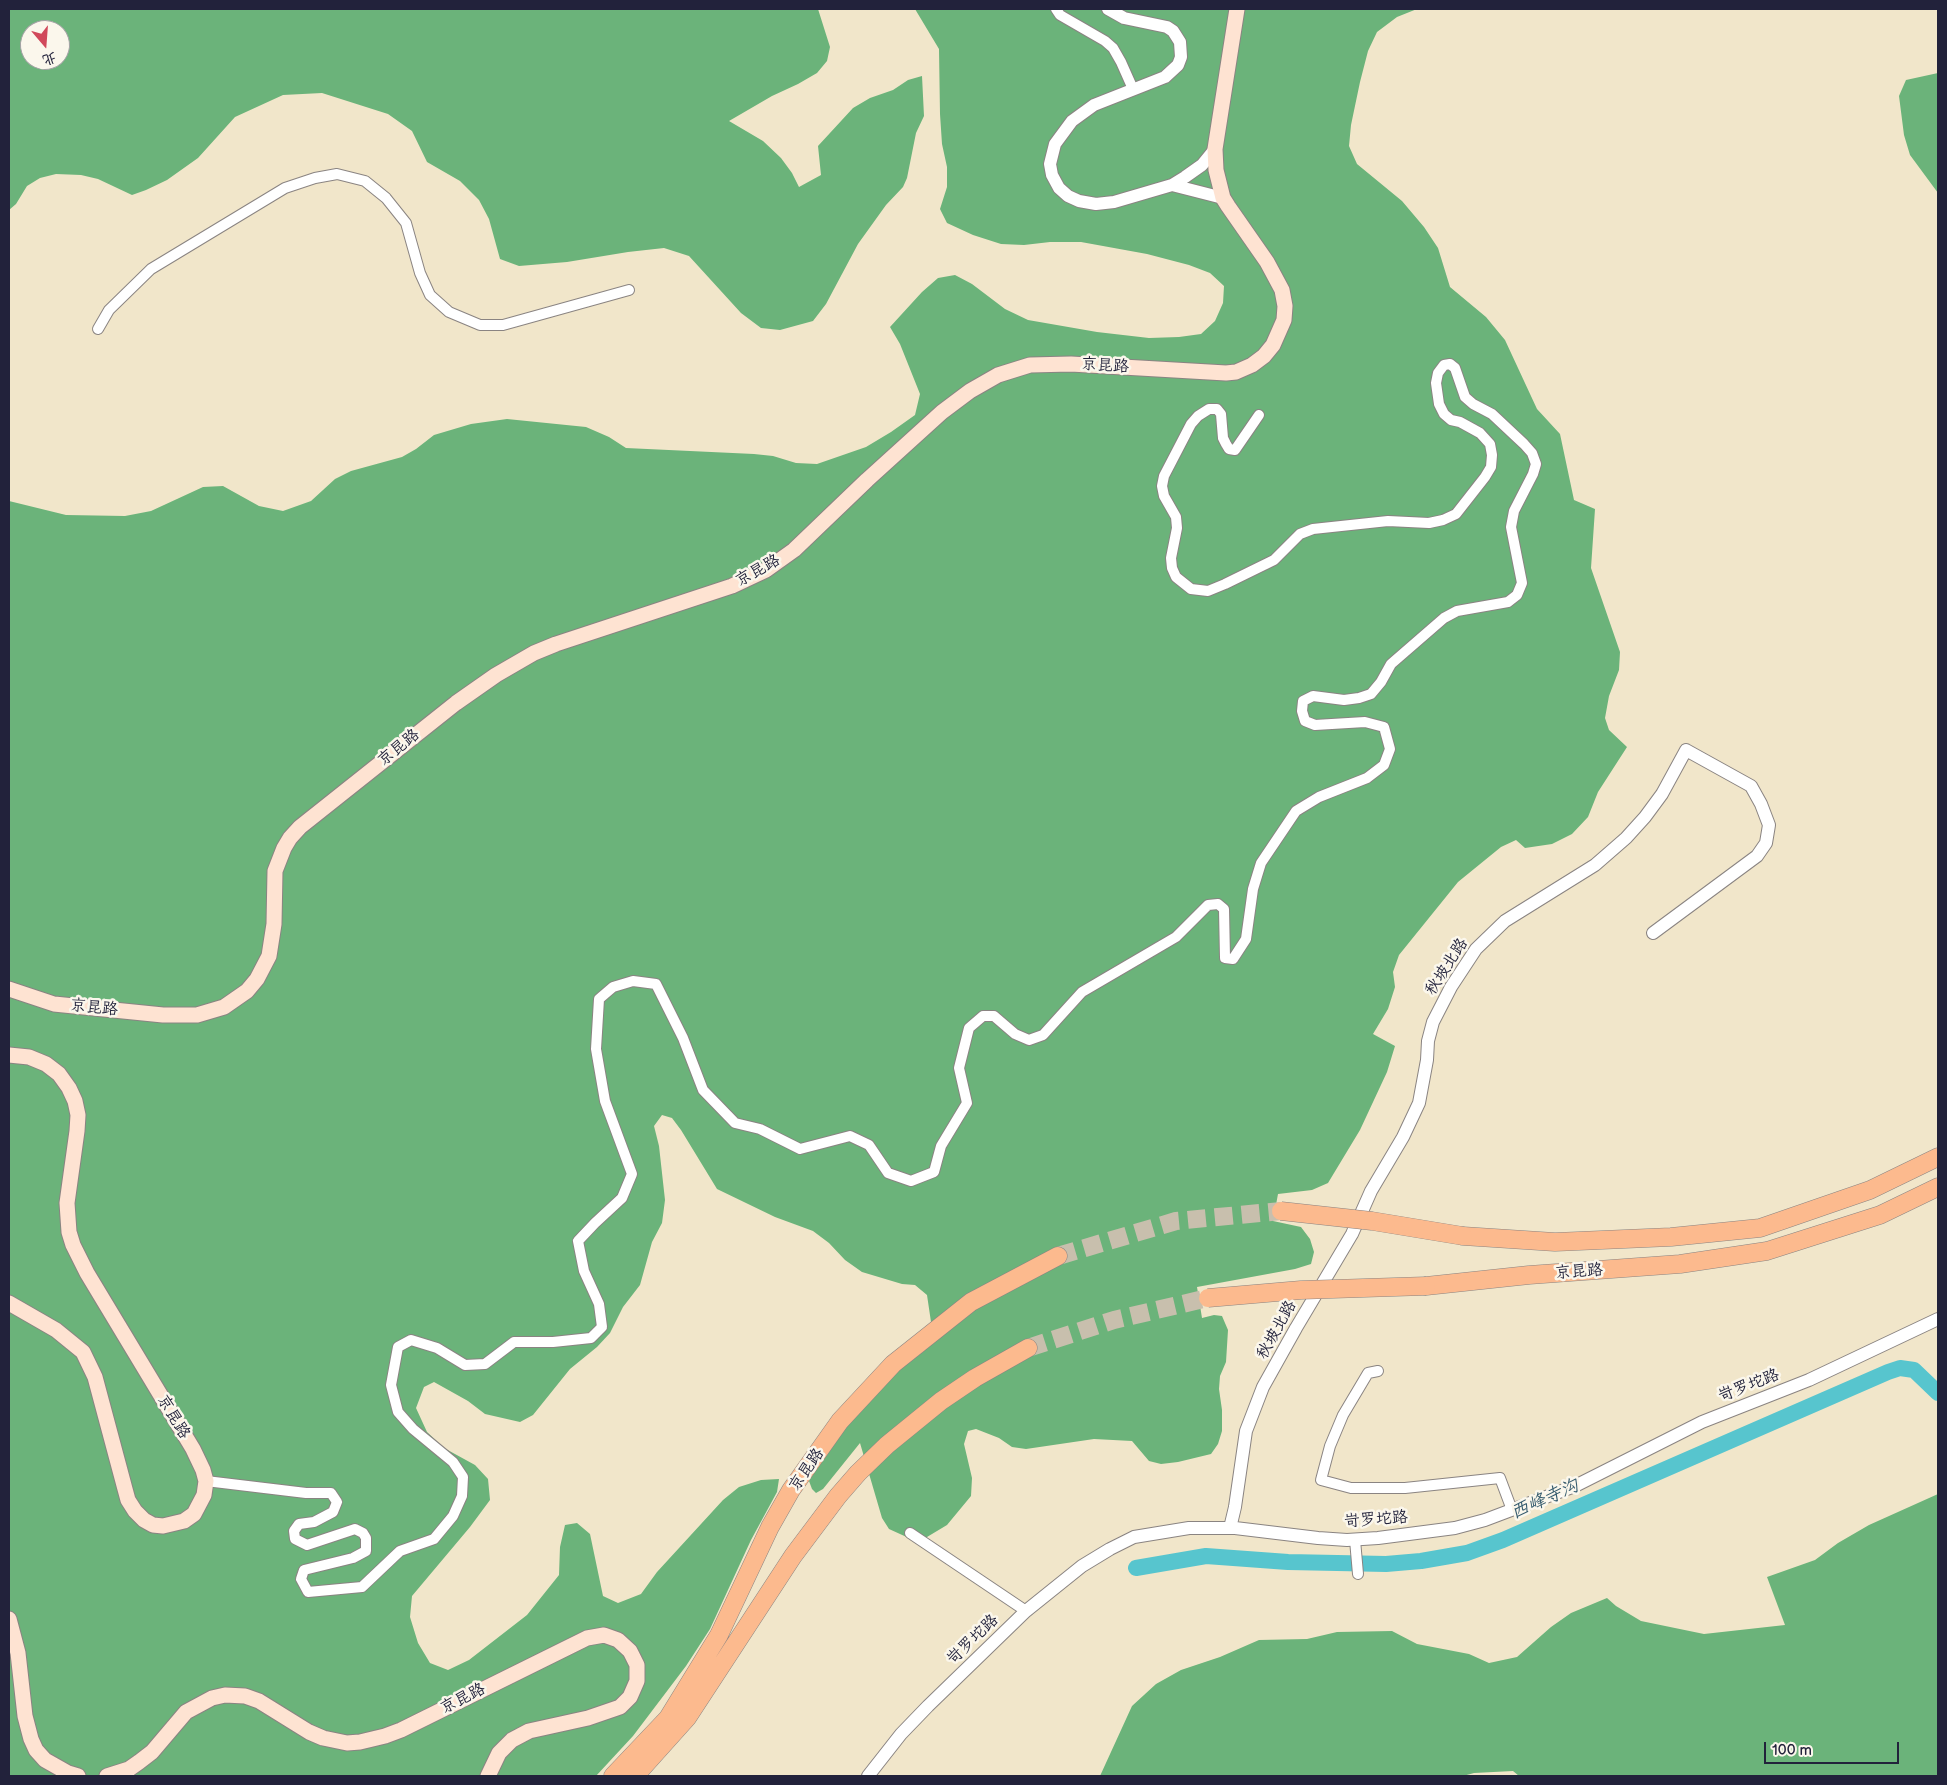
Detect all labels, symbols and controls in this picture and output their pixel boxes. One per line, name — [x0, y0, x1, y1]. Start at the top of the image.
north arrow — [20, 20, 70, 70]
text: 北 — [40, 49, 59, 69]
street label: 京昆路 — [1080, 355, 1130, 377]
street label: 京昆路 — [732, 551, 784, 591]
street label: 京昆路 — [374, 725, 424, 771]
street label: 秋坡北路 — [1422, 935, 1472, 999]
street label: 京昆路 — [69, 996, 119, 1020]
street label: 京昆路 — [1554, 1261, 1604, 1283]
street label: 秋坡北路 — [1253, 1297, 1301, 1363]
street label: 岢罗坨路 — [1716, 1366, 1782, 1406]
street label: 京昆路 — [152, 1391, 194, 1443]
street label: 京昆路 — [785, 1445, 829, 1495]
water label: 西峰寺沟 — [1508, 1475, 1582, 1525]
street label: 岢罗坨路 — [1343, 1508, 1409, 1532]
street label: 岢罗坨路 — [943, 1611, 1003, 1669]
street label: 京昆路 — [437, 1680, 489, 1718]
scale bar — [1767, 1732, 1902, 1764]
text: 100 m — [1772, 1741, 1812, 1760]

